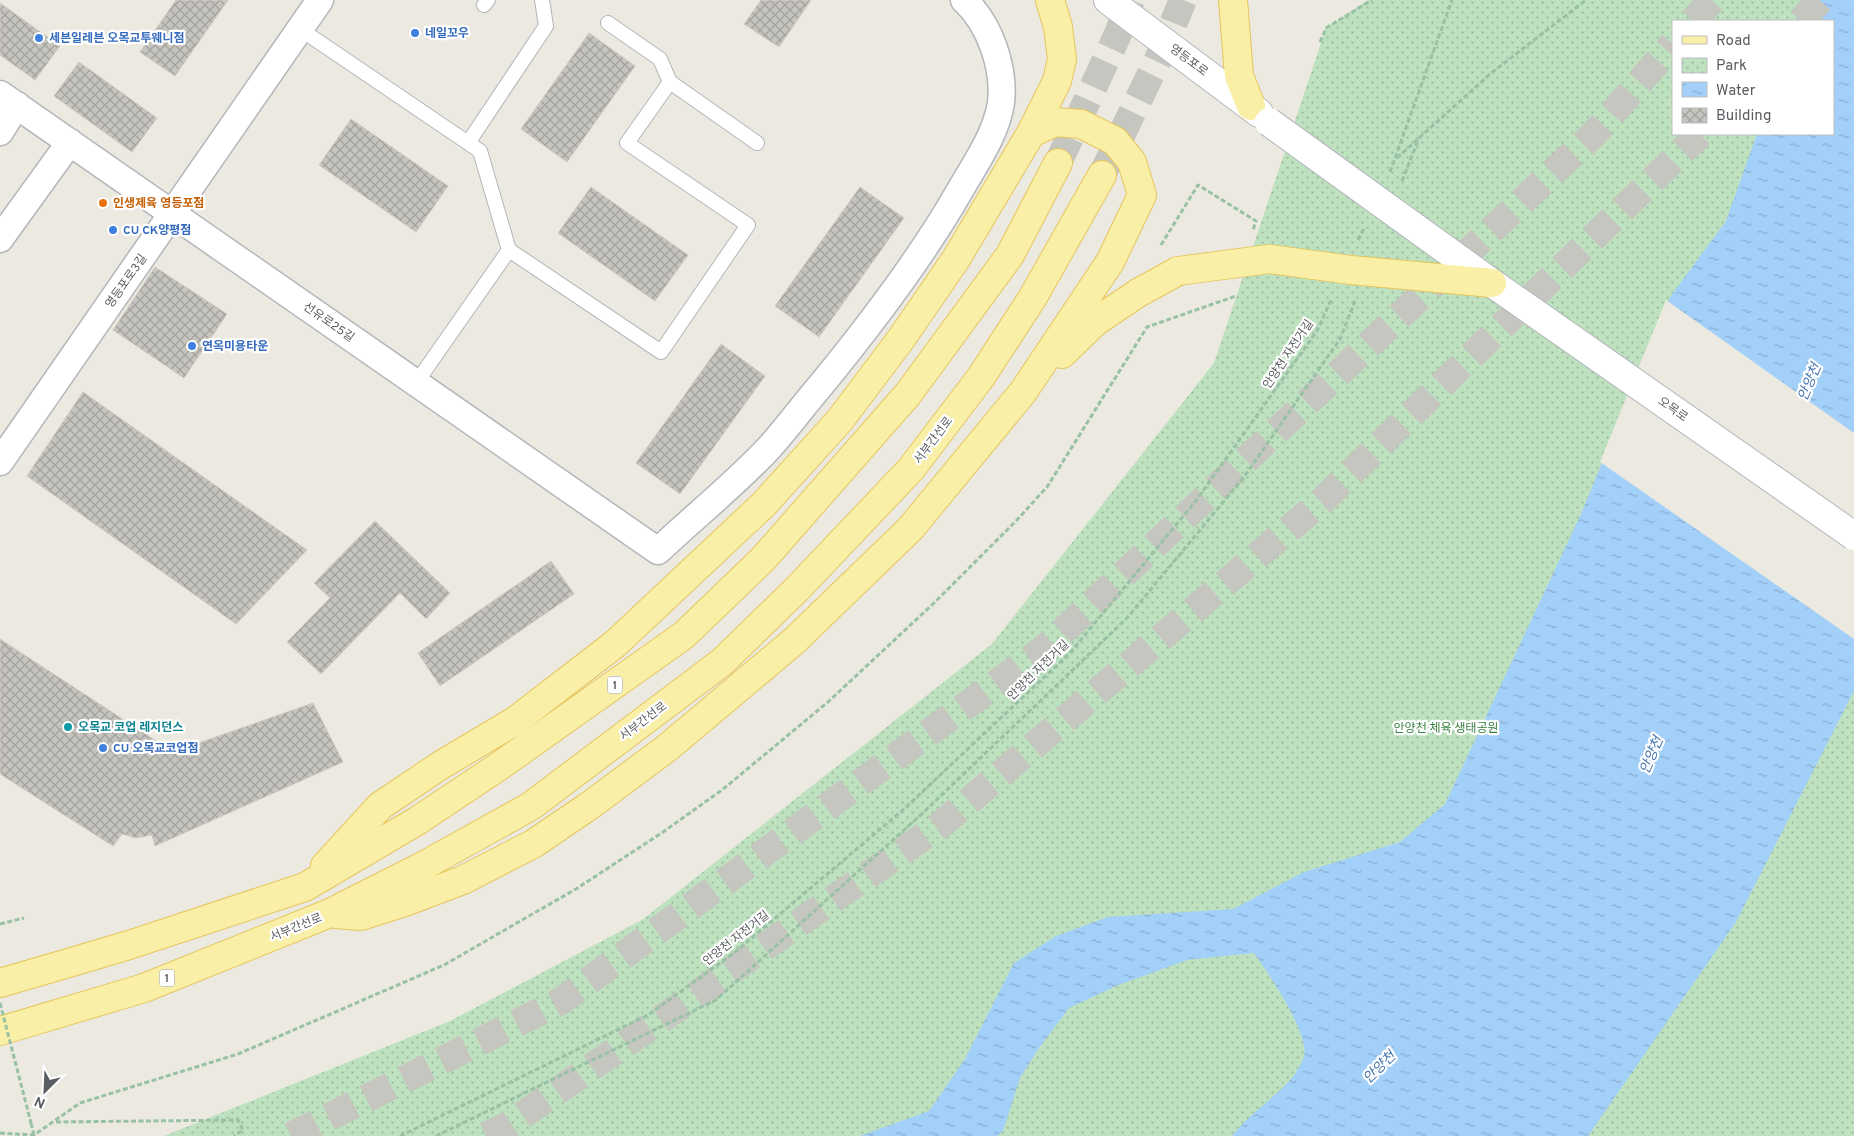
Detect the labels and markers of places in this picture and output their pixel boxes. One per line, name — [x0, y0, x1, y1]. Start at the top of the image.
place label: 네일꼬우 — [425, 26, 469, 42]
marker: 네일꼬우 — [409, 27, 421, 39]
place label: 세븐일레븐 오목교투웨니점 — [49, 31, 184, 47]
marker: 세븐일레븐 오목교투웨니점 — [33, 32, 45, 44]
place label: 인생제육 영등포점 — [113, 196, 204, 212]
marker: 인생제육 영등포점 — [97, 197, 109, 209]
place label: CU CK양평점 — [123, 223, 191, 239]
marker: CU CK양평점 — [107, 224, 119, 236]
place label: 연옥미용타운 — [202, 339, 268, 355]
marker: 연옥미용타운 — [186, 340, 198, 352]
place label: 오목교 코업 레지던스 — [78, 720, 183, 736]
marker: 오목교 코업 레지던스 — [62, 721, 74, 733]
place label: CU 오목교코업점 — [113, 741, 198, 757]
marker: CU 오목교코업점 — [97, 742, 109, 754]

